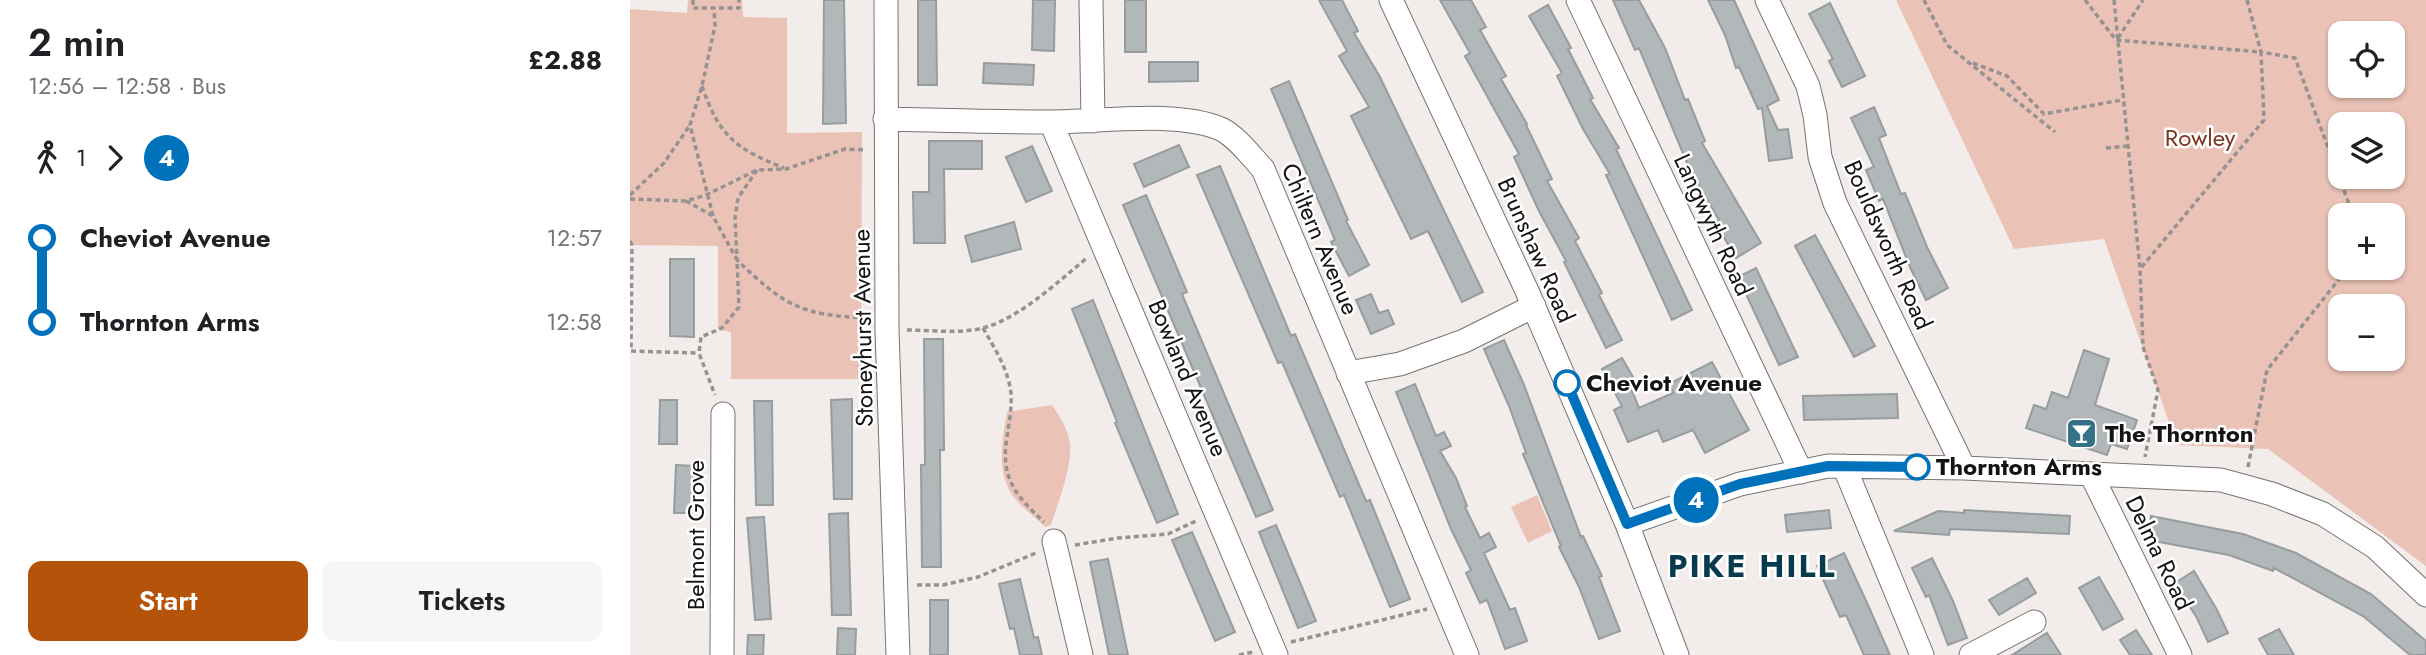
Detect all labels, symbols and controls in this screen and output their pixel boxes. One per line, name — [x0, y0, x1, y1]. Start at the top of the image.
text: 2 min — [28, 15, 126, 70]
map controls — [2328, 21, 2405, 371]
button: locate — [2328, 21, 2405, 98]
text: £2.88 — [528, 41, 602, 79]
text: 12:56 – 12:58 · Bus — [28, 69, 226, 103]
button: layers — [2328, 112, 2405, 189]
park label: Rowley — [2165, 120, 2236, 155]
icon: walk — [28, 139, 66, 177]
icon: forward — [96, 139, 134, 177]
text: 4 — [158, 140, 175, 175]
text: 1 — [76, 141, 86, 175]
street label: Langwyth Road — [1665, 148, 1762, 302]
street label: Bouldsworth Road — [1835, 154, 1942, 335]
street label: Chiltern Avenue — [1273, 158, 1368, 320]
street label: Brunshaw Road — [1489, 172, 1584, 328]
button: + — [2328, 203, 2405, 280]
text: Cheviot Avenue — [80, 219, 271, 257]
text: 12:57 — [547, 221, 602, 255]
street label: Stoneyhurst Avenue — [843, 229, 882, 427]
street label: Bowland Avenue — [1140, 294, 1237, 462]
button: − — [2328, 294, 2405, 371]
text: Thornton Arms — [80, 303, 260, 341]
text: 12:58 — [546, 305, 602, 339]
place label: Cheviot Avenue — [1586, 365, 1762, 400]
marker: Cheviot Avenue — [1554, 370, 1580, 396]
place label: The Thornton — [2105, 416, 2254, 451]
bar icon: The Thornton — [2065, 417, 2099, 451]
place label: Thornton Arms — [1936, 449, 2102, 484]
marker: Thornton Arms — [1904, 454, 1930, 480]
street label: Belmont Grove — [678, 460, 713, 610]
line badge: 4 — [1673, 477, 1719, 523]
text: 4 — [1688, 482, 1704, 517]
street label: Delma Road — [2117, 490, 2202, 616]
district label: PIKE HILL — [1668, 543, 1836, 589]
button: Start — [28, 561, 308, 641]
button: Tickets — [322, 561, 602, 641]

